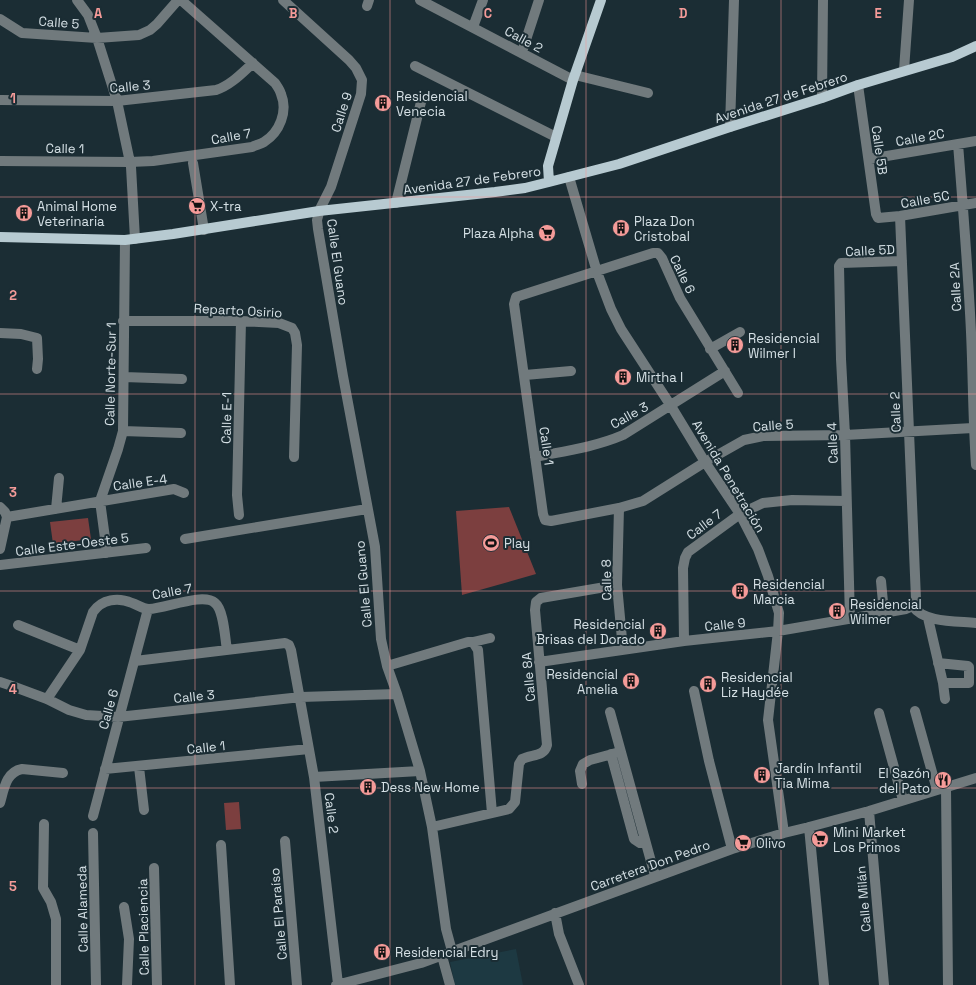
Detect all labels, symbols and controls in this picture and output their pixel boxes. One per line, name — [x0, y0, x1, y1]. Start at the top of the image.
text: A — [94, 5, 103, 22]
text: B — [289, 5, 298, 22]
text: C — [484, 5, 492, 22]
text: D — [679, 5, 688, 22]
text: E — [874, 5, 882, 22]
street label: Calle 5 — [38, 13, 80, 32]
street label: Calle 2 — [502, 22, 546, 57]
street label: Avenida 27 de Febrero — [713, 68, 850, 127]
street label: Calle 3 — [109, 76, 151, 97]
place label: Residencial Venecia — [396, 88, 468, 120]
text: 1 — [10, 90, 16, 107]
street label: Calle 9 — [327, 90, 356, 134]
building icon: Residencial Venecia — [373, 93, 393, 113]
street label: Calle 5B — [868, 124, 891, 176]
street label: Calle 7 — [210, 125, 253, 148]
street label: Calle 2C — [894, 125, 946, 150]
street label: Calle 1 — [46, 140, 84, 157]
street label: Avenida 27 de Febrero — [402, 162, 542, 199]
street label: Calle 5C — [899, 187, 951, 212]
supermarket icon: X-tra — [187, 196, 207, 216]
place label: Animal Home Veterinaria — [37, 198, 117, 230]
place label: X-tra — [210, 198, 242, 215]
building icon: Animal Home Veterinaria — [14, 203, 34, 223]
place label: Plaza Don Cristobal — [634, 213, 695, 245]
street label: Calle El Guano — [323, 218, 352, 306]
building icon: Plaza Don Cristobal — [611, 218, 631, 238]
supermarket icon: Plaza Alpha — [537, 223, 557, 243]
place label: Plaza Alpha — [463, 225, 535, 242]
street label: Calle 5D — [845, 241, 895, 260]
street label: Calle 6 — [666, 252, 699, 296]
street label: Calle 2A — [946, 262, 965, 312]
text: 2 — [9, 287, 17, 304]
street label: Reparto Osirio — [193, 300, 283, 321]
street label: Calle Norte-Sur 1 — [101, 322, 120, 426]
place label: Residencial Wilmer I — [748, 330, 820, 362]
building icon: Residencial Wilmer I — [725, 335, 745, 355]
building icon: Mirtha I — [613, 367, 633, 387]
place label: Mirtha I — [636, 369, 683, 386]
street label: Calle 2 — [886, 391, 905, 433]
street label: Calle E-1 — [218, 392, 235, 444]
street label: Calle 3 — [607, 398, 651, 433]
street label: Calle 5 — [752, 416, 794, 435]
street label: Avenida Penetración — [688, 417, 769, 536]
street label: Calle 4 — [823, 422, 842, 464]
street label: Calle 1 — [535, 426, 558, 466]
street label: Calle E-4 — [112, 470, 168, 495]
text: 3 — [9, 484, 17, 501]
street label: Calle 7 — [683, 505, 726, 543]
street label: Calle Este-Oeste 5 — [14, 529, 130, 560]
sports icon: Play — [481, 533, 501, 553]
place label: Play — [504, 535, 530, 552]
street label: Calle El Guano — [351, 540, 376, 628]
street label: Calle 8 — [598, 559, 615, 601]
place label: Residencial Marcia — [753, 576, 825, 608]
street label: Calle 7 — [151, 580, 194, 603]
building icon: Residencial Marcia — [730, 581, 750, 601]
place label: Residencial Wilmer — [850, 596, 922, 628]
building icon: Residencial Wilmer — [827, 601, 847, 621]
street label: Calle 9 — [704, 614, 746, 635]
place label: Residencial Brisas del Dorado — [536, 616, 645, 648]
building icon: Residencial Brisas del Dorado — [648, 621, 668, 641]
street label: Calle 8A — [518, 652, 539, 702]
place label: Residencial Amelia — [546, 666, 619, 698]
place label: Residencial Liz Haydée — [721, 669, 793, 701]
building icon: Residencial Amelia — [621, 671, 641, 691]
building icon: Residencial Liz Haydée — [698, 674, 718, 694]
text: 4 — [9, 681, 17, 698]
street label: Calle 3 — [173, 686, 216, 707]
street label: Calle 6 — [95, 687, 122, 731]
street label: Calle 1 — [186, 737, 226, 758]
place label: Jardín Infantil Tia Mima — [775, 760, 862, 792]
building icon: Jardín Infantil Tia Mima — [752, 765, 772, 785]
place label: El Sazón del Pato — [878, 765, 930, 797]
restaurant icon: El Sazón del Pato — [933, 770, 953, 790]
building icon: Dess New Home — [358, 777, 378, 797]
place label: Dess New Home — [381, 779, 480, 796]
street label: Calle 2 — [321, 792, 342, 835]
place label: Mini Market Los Primos — [833, 824, 906, 856]
supermarket icon: Mini Market Los Primos — [810, 829, 830, 849]
supermarket icon: Olivo — [733, 833, 753, 853]
place label: Olivo — [756, 835, 786, 852]
street label: Carretera Don Pedro — [588, 836, 712, 895]
street label: Calle Alameda — [73, 865, 92, 952]
street label: Calle Milán — [852, 865, 875, 933]
street label: Calle El Paraíso — [266, 867, 291, 961]
text: 5 — [9, 878, 17, 895]
street label: Calle Placiencia — [134, 878, 153, 975]
building icon: Residencial Edry — [372, 942, 392, 962]
place label: Residencial Edry — [395, 944, 498, 961]

